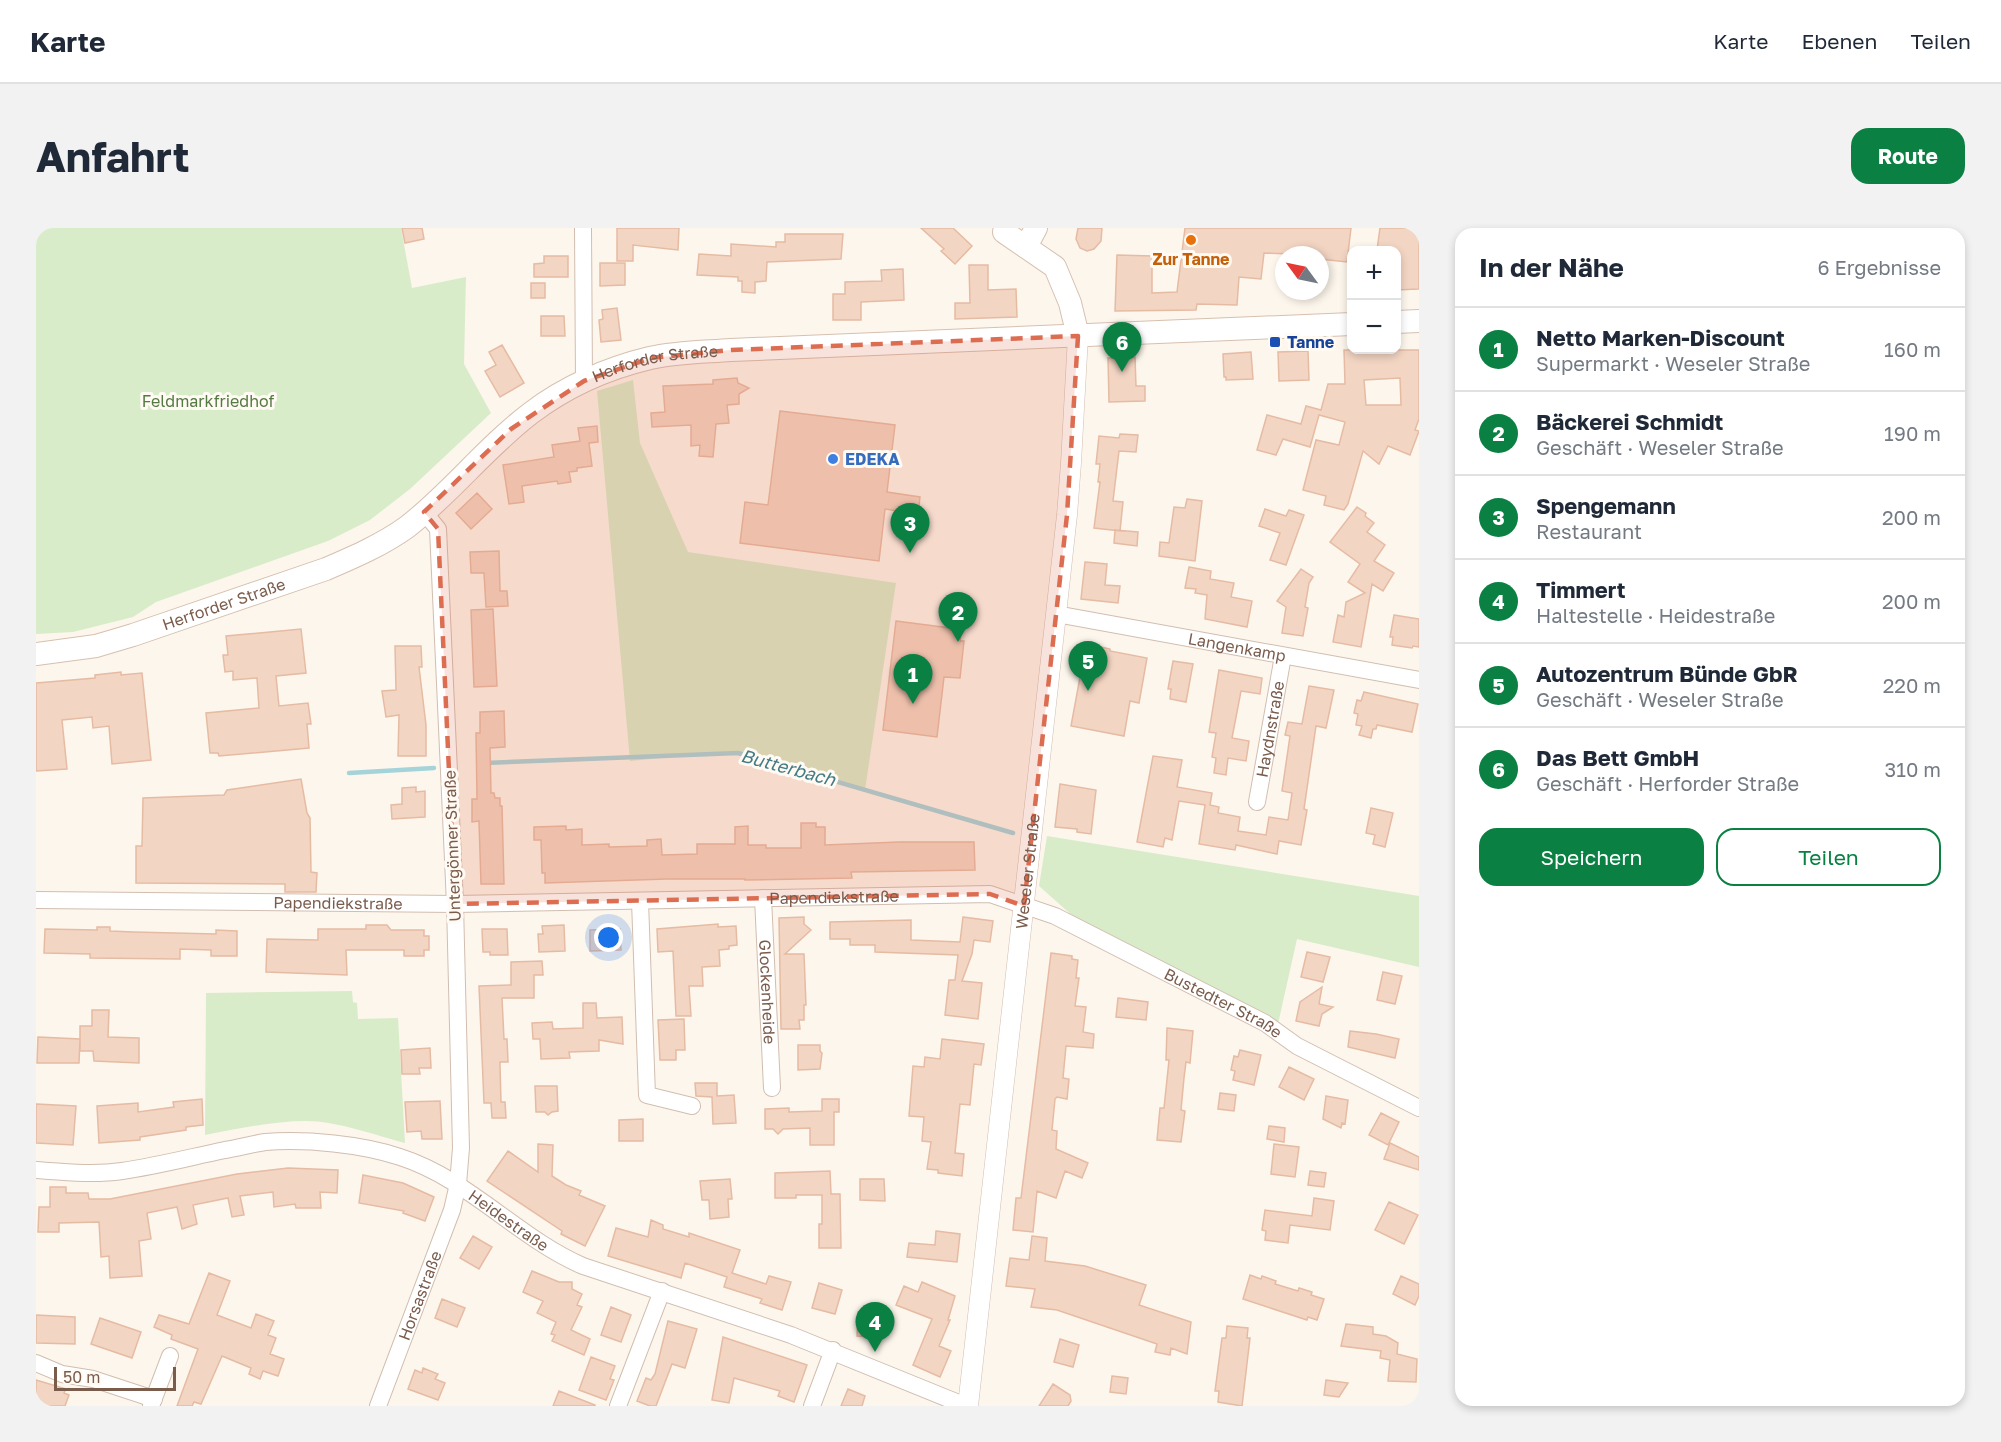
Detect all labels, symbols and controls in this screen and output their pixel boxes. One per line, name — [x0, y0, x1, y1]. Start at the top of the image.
text: Karte — [30, 25, 105, 58]
text: Karte — [1713, 28, 1769, 54]
text: Ebenen — [1802, 28, 1877, 54]
text: Teilen — [1910, 28, 1971, 54]
button: Route — [1851, 128, 1965, 184]
text: Anfahrt — [36, 131, 190, 181]
marker: Zur Tanne — [1184, 233, 1198, 247]
north arrow — [1275, 246, 1329, 300]
map controls — [1347, 246, 1401, 354]
button: + — [1347, 246, 1401, 300]
place label: Zur Tanne — [1152, 249, 1230, 269]
text: In der Nähe — [1479, 252, 1624, 283]
text: 6 Ergebnisse — [1817, 255, 1941, 279]
button: − — [1347, 300, 1401, 354]
pin: 6 — [1102, 322, 1142, 372]
text: Netto Marken-Discount — [1536, 324, 1785, 351]
place label: Tanne — [1287, 332, 1334, 352]
marker: Tanne — [1268, 335, 1282, 349]
text: 1 — [1493, 337, 1504, 361]
text: 160 m — [1884, 337, 1941, 361]
street label: Herforder Straße — [589, 341, 718, 386]
text: Supermarkt · Weseler Straße — [1536, 351, 1810, 375]
park label: Feldmarkfriedhof — [142, 391, 274, 411]
text: Bäckerei Schmidt — [1536, 408, 1723, 435]
text: 2 — [1492, 421, 1505, 445]
text: 190 m — [1884, 421, 1941, 445]
text: Geschäft · Weseler Straße — [1536, 435, 1784, 459]
place label: EDEKA — [845, 449, 900, 469]
marker: EDEKA — [826, 452, 840, 466]
text: Spengemann — [1536, 492, 1676, 519]
pin: 3 — [890, 504, 930, 553]
text: 3 — [1492, 505, 1505, 529]
text: 200 m — [1882, 505, 1941, 529]
text: Restaurant — [1536, 519, 1642, 543]
street label: Herforder Straße — [160, 574, 288, 634]
text: Timmert — [1536, 576, 1626, 603]
text: 4 — [1492, 589, 1505, 613]
text: 200 m — [1882, 589, 1941, 613]
pin: 2 — [938, 592, 978, 642]
text: Haltestelle · Heidestraße — [1536, 603, 1775, 627]
street label: Langenkamp — [1186, 628, 1288, 666]
pin: 5 — [1068, 642, 1108, 691]
pin: 1 — [894, 654, 932, 704]
text: Autozentrum Bünde GbR — [1536, 660, 1798, 687]
text: 5 — [1492, 673, 1505, 697]
text: 220 m — [1883, 673, 1941, 697]
street label: Haydnstraße — [1252, 679, 1288, 779]
text: Geschäft · Weseler Straße — [1536, 687, 1784, 711]
water label: Butterbach — [739, 744, 839, 790]
text: Das Bett GmbH — [1536, 744, 1699, 771]
text: 6 — [1492, 757, 1505, 781]
text: 310 m — [1885, 757, 1941, 781]
street label: Untergönner Straße — [439, 770, 465, 922]
text: Geschäft · Herforder Straße — [1536, 771, 1799, 795]
street label: Weseler Straße — [1011, 812, 1044, 930]
button: Speichern — [1479, 828, 1704, 886]
button: Teilen — [1716, 828, 1941, 886]
street label: Papendiekstraße — [769, 886, 899, 908]
street label: Papendiekstraße — [273, 892, 403, 914]
your location — [594, 923, 623, 952]
street label: Glockenheide — [755, 939, 780, 1045]
street label: Bustedter Straße — [1161, 963, 1286, 1042]
street label: Heidestraße — [465, 1185, 552, 1255]
street label: Horsastraße — [394, 1248, 446, 1343]
pin: 4 — [856, 1302, 894, 1352]
scale bar — [54, 1364, 176, 1392]
text: 50 m — [63, 1367, 100, 1387]

